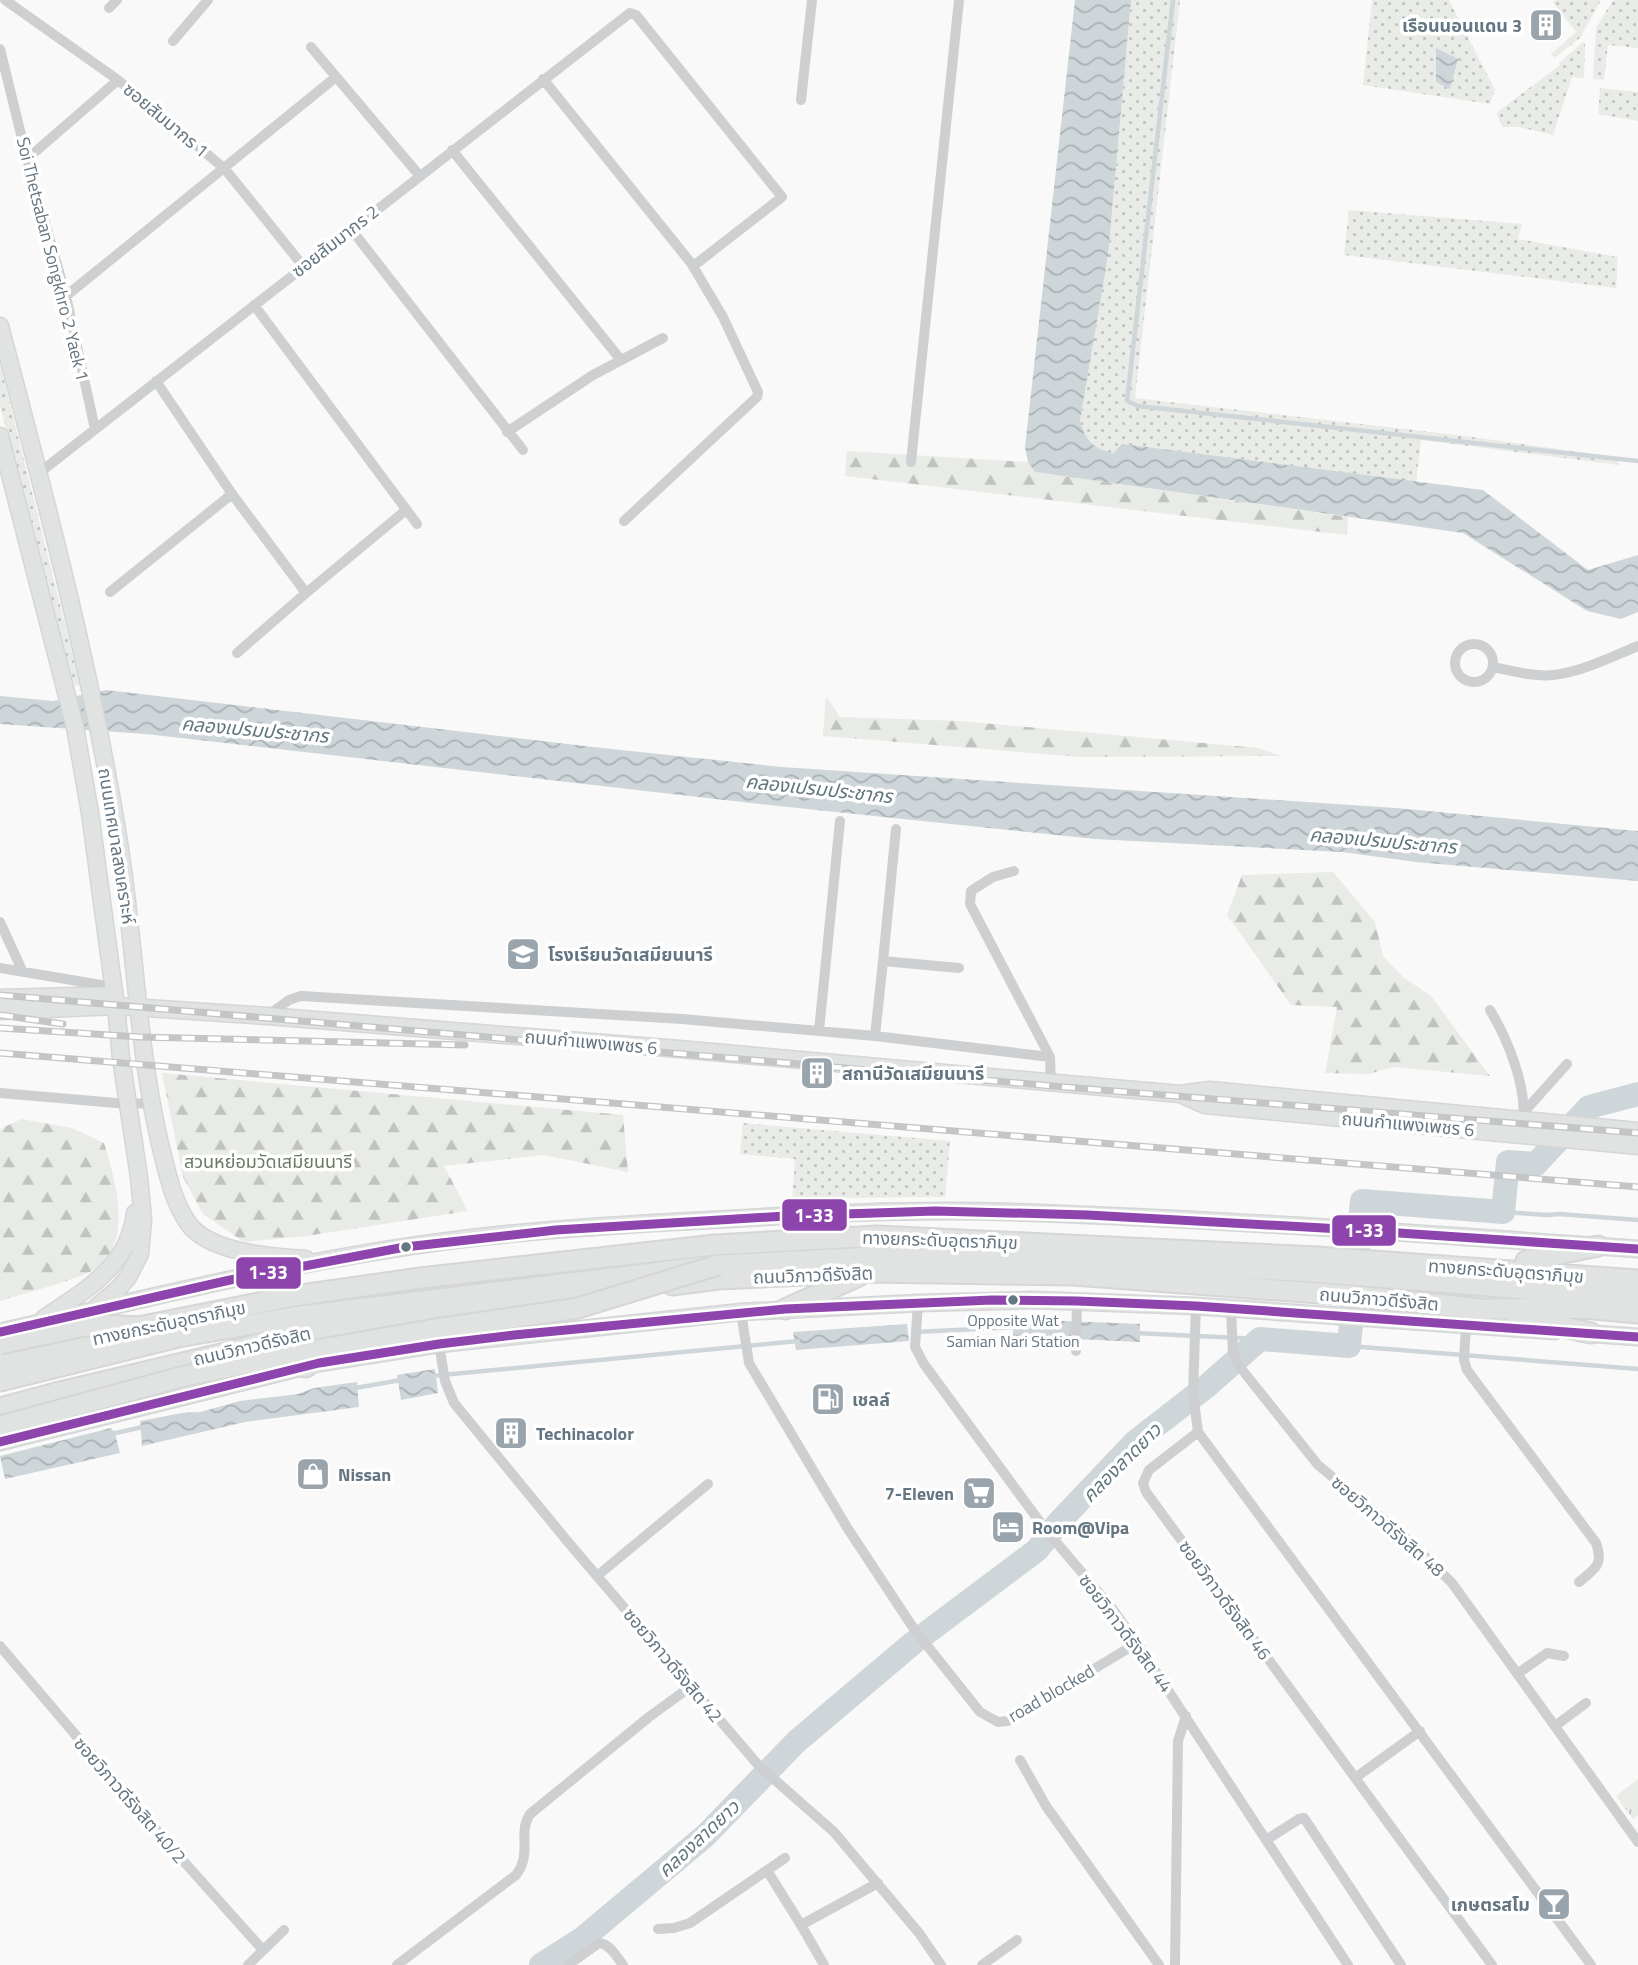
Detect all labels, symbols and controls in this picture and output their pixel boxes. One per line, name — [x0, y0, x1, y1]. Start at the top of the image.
building icon: เรือนนอนแดน 3 — [1527, 6, 1565, 44]
place label: เรือนนอนแดน 3 — [1402, 12, 1522, 39]
street label: ซอยสัมมากร 1 — [117, 76, 215, 164]
street label: Soi Thetsaban Songkhro 2 Yaek 1 — [10, 134, 96, 384]
street label: ซอยสัมมากร 2 — [286, 198, 384, 284]
water label: คลองเปรมประชากร — [180, 708, 331, 750]
street label: ถนนเทศบาลสงเคราะห์ — [91, 766, 143, 926]
water label: คลองเปรมประชากร — [744, 766, 896, 810]
water label: คลองเปรมประชากร — [1308, 819, 1459, 861]
school or university icon: โรงเรียนวัดเสมียนนารี — [504, 935, 542, 973]
place label: โรงเรียนวัดเสมียนนารี — [548, 941, 713, 968]
street label: ถนนกำแพงเพชร 6 — [523, 1023, 659, 1061]
building icon: สถานีวัดเสมียนนารี — [798, 1054, 836, 1092]
place label: สถานีวัดเสมียนนารี — [842, 1060, 984, 1087]
street label: ถนนกำแพงเพชร 6 — [1340, 1105, 1476, 1143]
park label: สวนหย่อมวัดเสมียนนารี — [184, 1148, 352, 1175]
line badge: 1-33 — [781, 1198, 848, 1232]
text: 1-33 — [794, 1200, 834, 1229]
line badge: 1-33 — [1331, 1214, 1397, 1247]
text: 1-33 — [1344, 1215, 1384, 1244]
street label: ทางยกระดับอุตราภิมุข — [862, 1224, 1018, 1256]
unlabelled marker — [399, 1240, 413, 1254]
street label: ทางยกระดับอุตราภิมุข — [1427, 1252, 1585, 1290]
line badge: 1-33 — [235, 1256, 302, 1290]
text: 1-33 — [248, 1257, 288, 1286]
street label: ถนนวิภาวดีรังสิต — [753, 1259, 873, 1291]
street label: ถนนวิภาวดีรังสิต — [1318, 1280, 1440, 1318]
marker: Opposite Wat Samian Nari Station — [1006, 1293, 1020, 1307]
street label: ทางยกระดับอุตราภิมุข — [90, 1294, 248, 1352]
place label: Opposite Wat Samian Nari Station — [946, 1308, 1080, 1353]
street label: ถนนวิภาวดีรังสิต — [190, 1319, 314, 1373]
fuel station icon: เชลล์ — [809, 1380, 847, 1418]
place label: เชลล์ — [852, 1386, 890, 1413]
building icon: Techinacolor — [492, 1414, 530, 1452]
water label: คลองลาดยาว — [1075, 1415, 1168, 1508]
place label: Techinacolor — [536, 1420, 634, 1447]
shop icon: Nissan — [294, 1455, 332, 1493]
place label: Nissan — [338, 1461, 391, 1488]
street label: ซอยวิภาวดีรังสิต 48 — [1325, 1469, 1451, 1583]
supermarket icon: 7-Eleven — [960, 1474, 998, 1512]
place label: 7-Eleven — [885, 1480, 954, 1507]
hotel icon: Room@Vipa — [989, 1508, 1027, 1546]
place label: Room@Vipa — [1032, 1514, 1129, 1541]
street label: ซอยวิภาวดีรังสิต 46 — [1172, 1534, 1278, 1666]
street label: ซอยวิภาวดีรังสิต 44 — [1072, 1568, 1180, 1698]
street label: ซอยวิภาวดีรังสิต 42 — [617, 1602, 729, 1728]
street label: road blocked — [1003, 1657, 1099, 1729]
street label: ซอยวิภาวดีรังสิต 40/2 — [67, 1731, 193, 1869]
water label: คลองลาดยาว — [651, 1792, 746, 1883]
bar icon: เกษตรสโม — [1535, 1885, 1573, 1923]
place label: เกษตรสโม — [1451, 1891, 1530, 1918]

